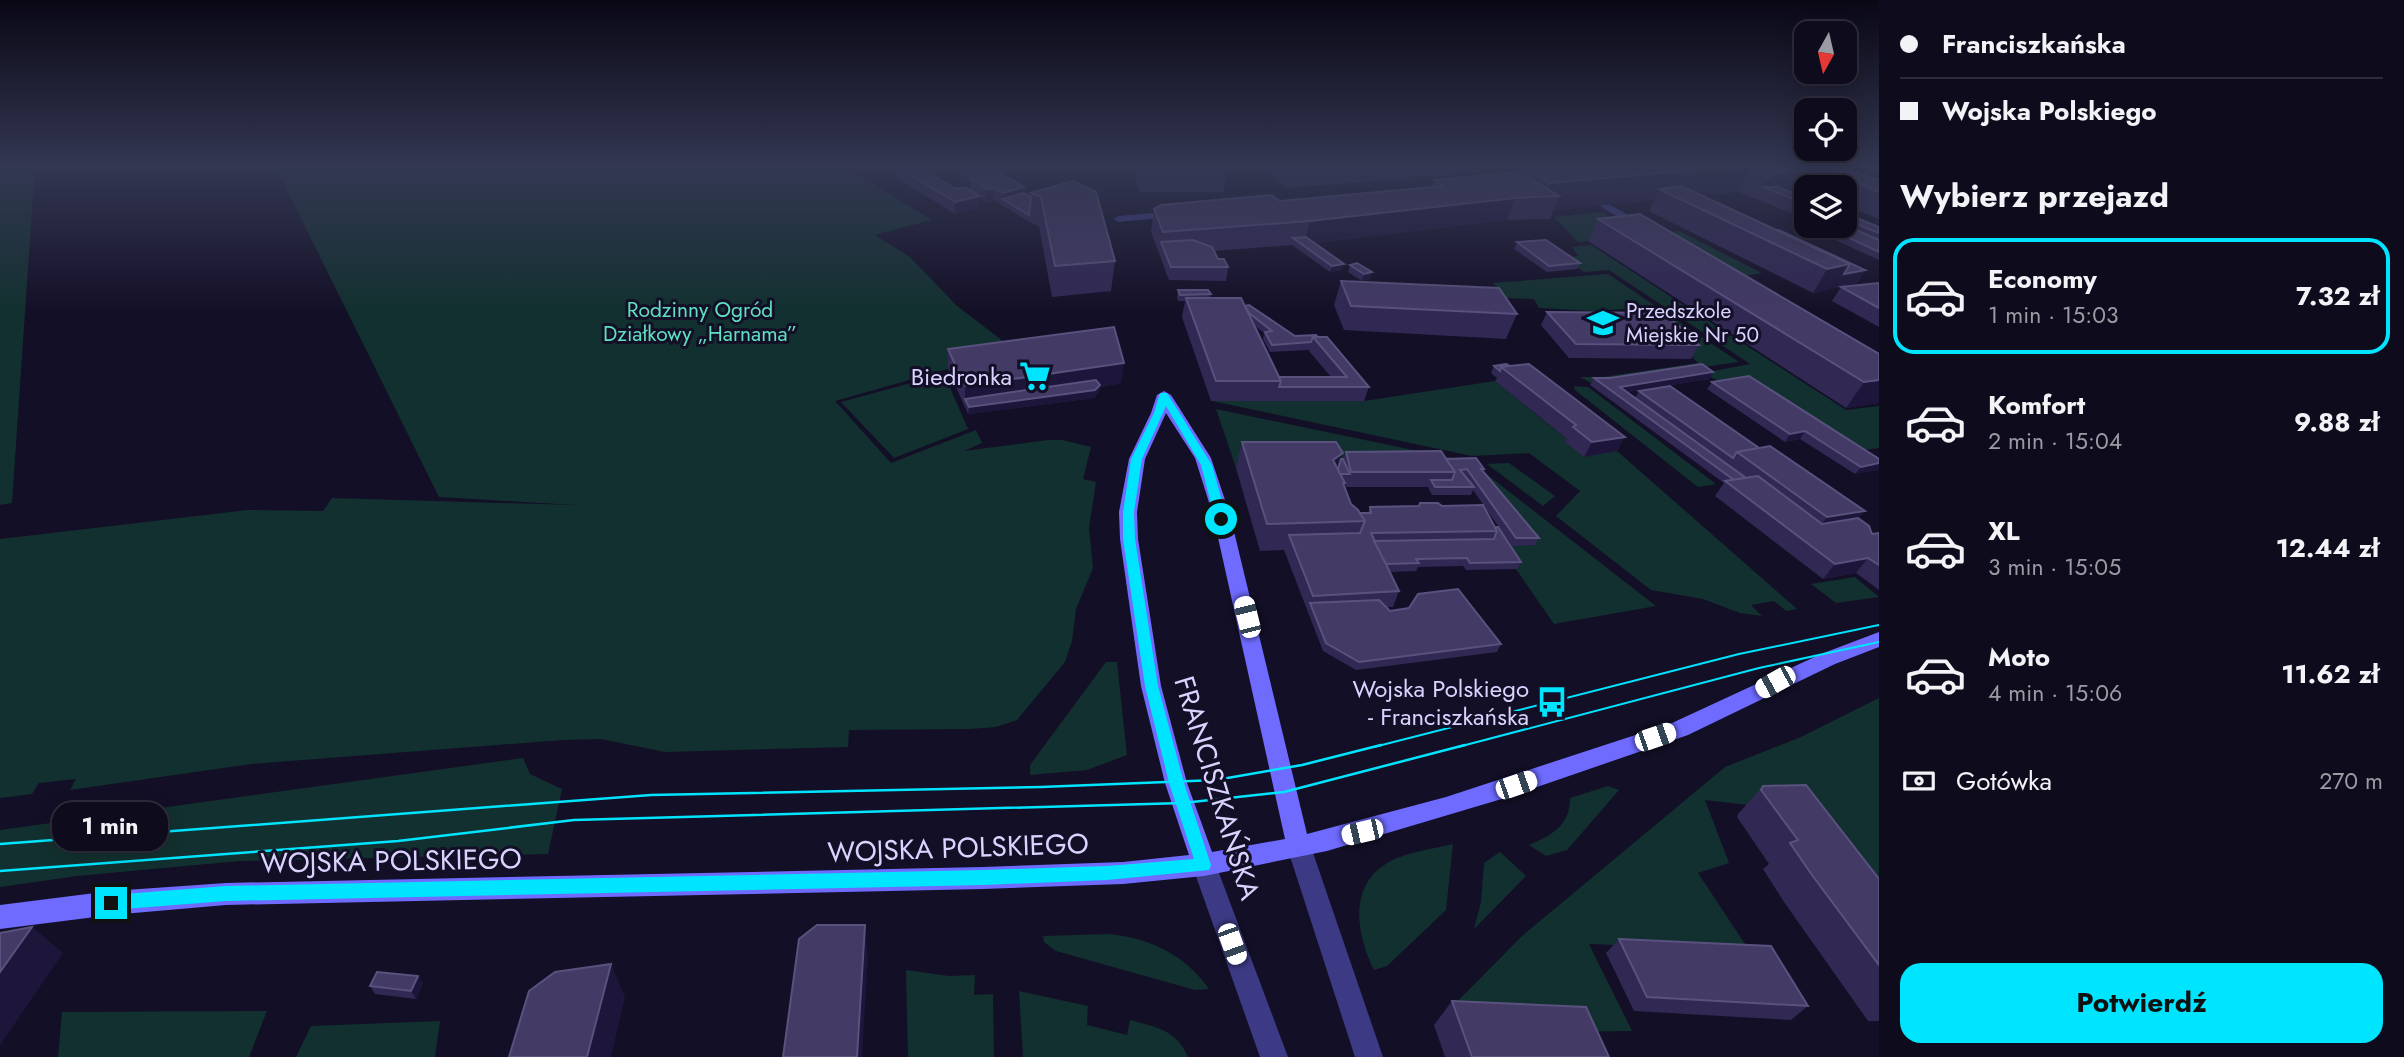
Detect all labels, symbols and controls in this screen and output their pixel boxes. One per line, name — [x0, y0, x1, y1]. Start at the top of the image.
north arrow — [1794, 21, 1857, 84]
map controls — [1794, 21, 1857, 238]
text: Franciszkańska — [1942, 25, 2126, 63]
text: Wojska Polskiego — [1942, 92, 2157, 130]
button: locate — [1794, 98, 1857, 161]
text: Wybierz przejazd — [1900, 173, 2169, 219]
button: layers — [1794, 175, 1857, 238]
text: Economy — [1988, 260, 2097, 298]
icon: car — [1904, 265, 1967, 328]
text: 7.32 zł — [2296, 277, 2379, 315]
park label: Rodzinny Ogród Działkowy „Harnama” — [603, 295, 797, 349]
place label: Przedszkole Miejskie Nr 50 — [1626, 296, 1759, 350]
text: 1 min · 15:03 — [1988, 298, 2119, 332]
school or university icon: Przedszkole Miejskie Nr 50 — [1586, 306, 1620, 340]
place label: Biedronka — [911, 359, 1012, 394]
supermarket icon: Biedronka — [1018, 359, 1052, 393]
text: Komfort — [1988, 386, 2085, 424]
icon: car — [1904, 391, 1967, 454]
text: 9.88 zł — [2294, 403, 2379, 441]
text: 2 min · 15:04 — [1988, 424, 2122, 458]
route start — [1205, 503, 1237, 535]
text: XL — [1988, 512, 2020, 550]
icon: car — [1904, 517, 1967, 580]
text: 12.44 zł — [2276, 529, 2379, 567]
text: 3 min · 15:05 — [1988, 550, 2121, 584]
car — [1232, 594, 1263, 640]
text: Moto — [1988, 638, 2050, 676]
icon: car — [1904, 643, 1967, 706]
text: 11.62 zł — [2281, 655, 2379, 693]
car — [1752, 663, 1799, 701]
street label: FRANCISZKAŃSKA — [1163, 671, 1271, 905]
place label: Wojska Polskiego - Franciszkańska — [1352, 671, 1529, 734]
text: 4 min · 15:06 — [1988, 676, 2122, 710]
bus stop icon: Wojska Polskiego - Franciszkańska — [1535, 685, 1569, 719]
car — [1632, 720, 1679, 754]
icon: cash — [1900, 762, 1938, 800]
text: Gotówka — [1956, 762, 2052, 800]
text: 270 m — [2319, 764, 2383, 798]
car — [1493, 768, 1540, 802]
callout: 1 min — [53, 802, 169, 850]
text: 1 min — [81, 809, 139, 843]
car — [1340, 817, 1385, 847]
street label: WOJSKA POLSKIEGO — [827, 823, 1089, 873]
street label: WOJSKA POLSKIEGO — [260, 838, 522, 884]
route end — [95, 887, 127, 919]
car — [1215, 921, 1250, 967]
button: Potwierdź — [1900, 963, 2383, 1043]

